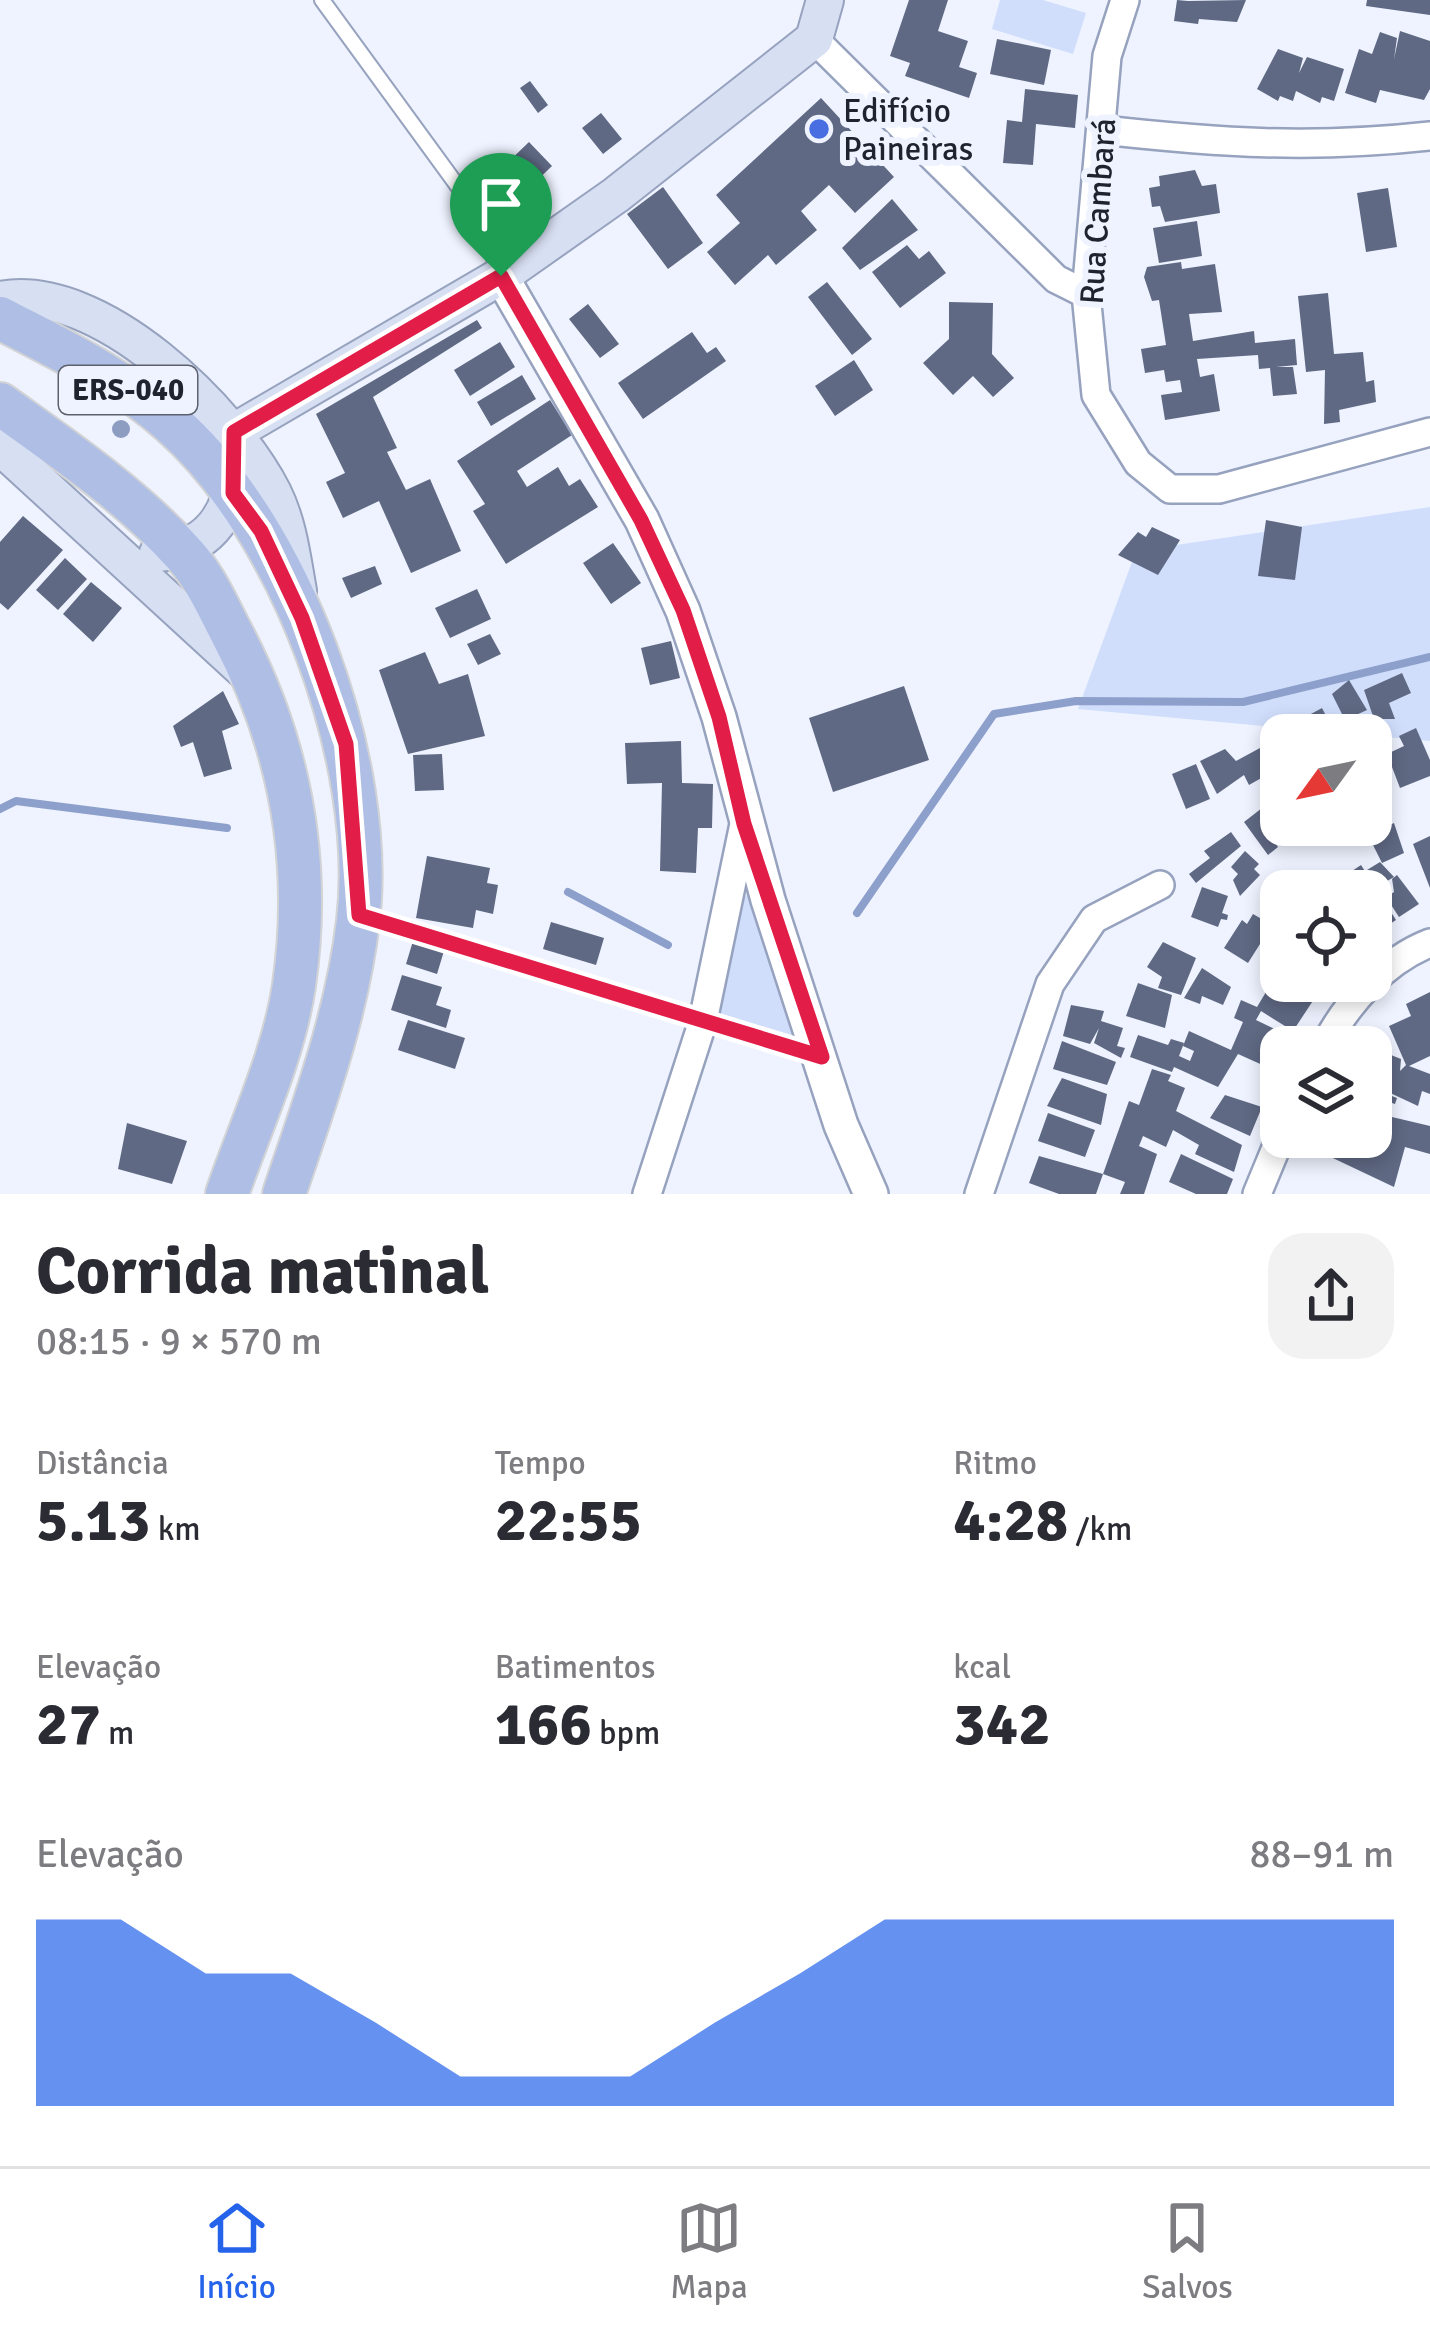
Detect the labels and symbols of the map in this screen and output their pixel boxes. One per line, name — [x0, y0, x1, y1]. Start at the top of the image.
place label: Edifício Paineiras — [843, 91, 973, 170]
marker: Edifício Paineiras — [806, 116, 832, 142]
street label: Rua Cambará — [1072, 117, 1125, 306]
pin — [450, 153, 552, 276]
road number: ERS-040 — [59, 366, 197, 414]
north arrow — [1260, 714, 1392, 846]

